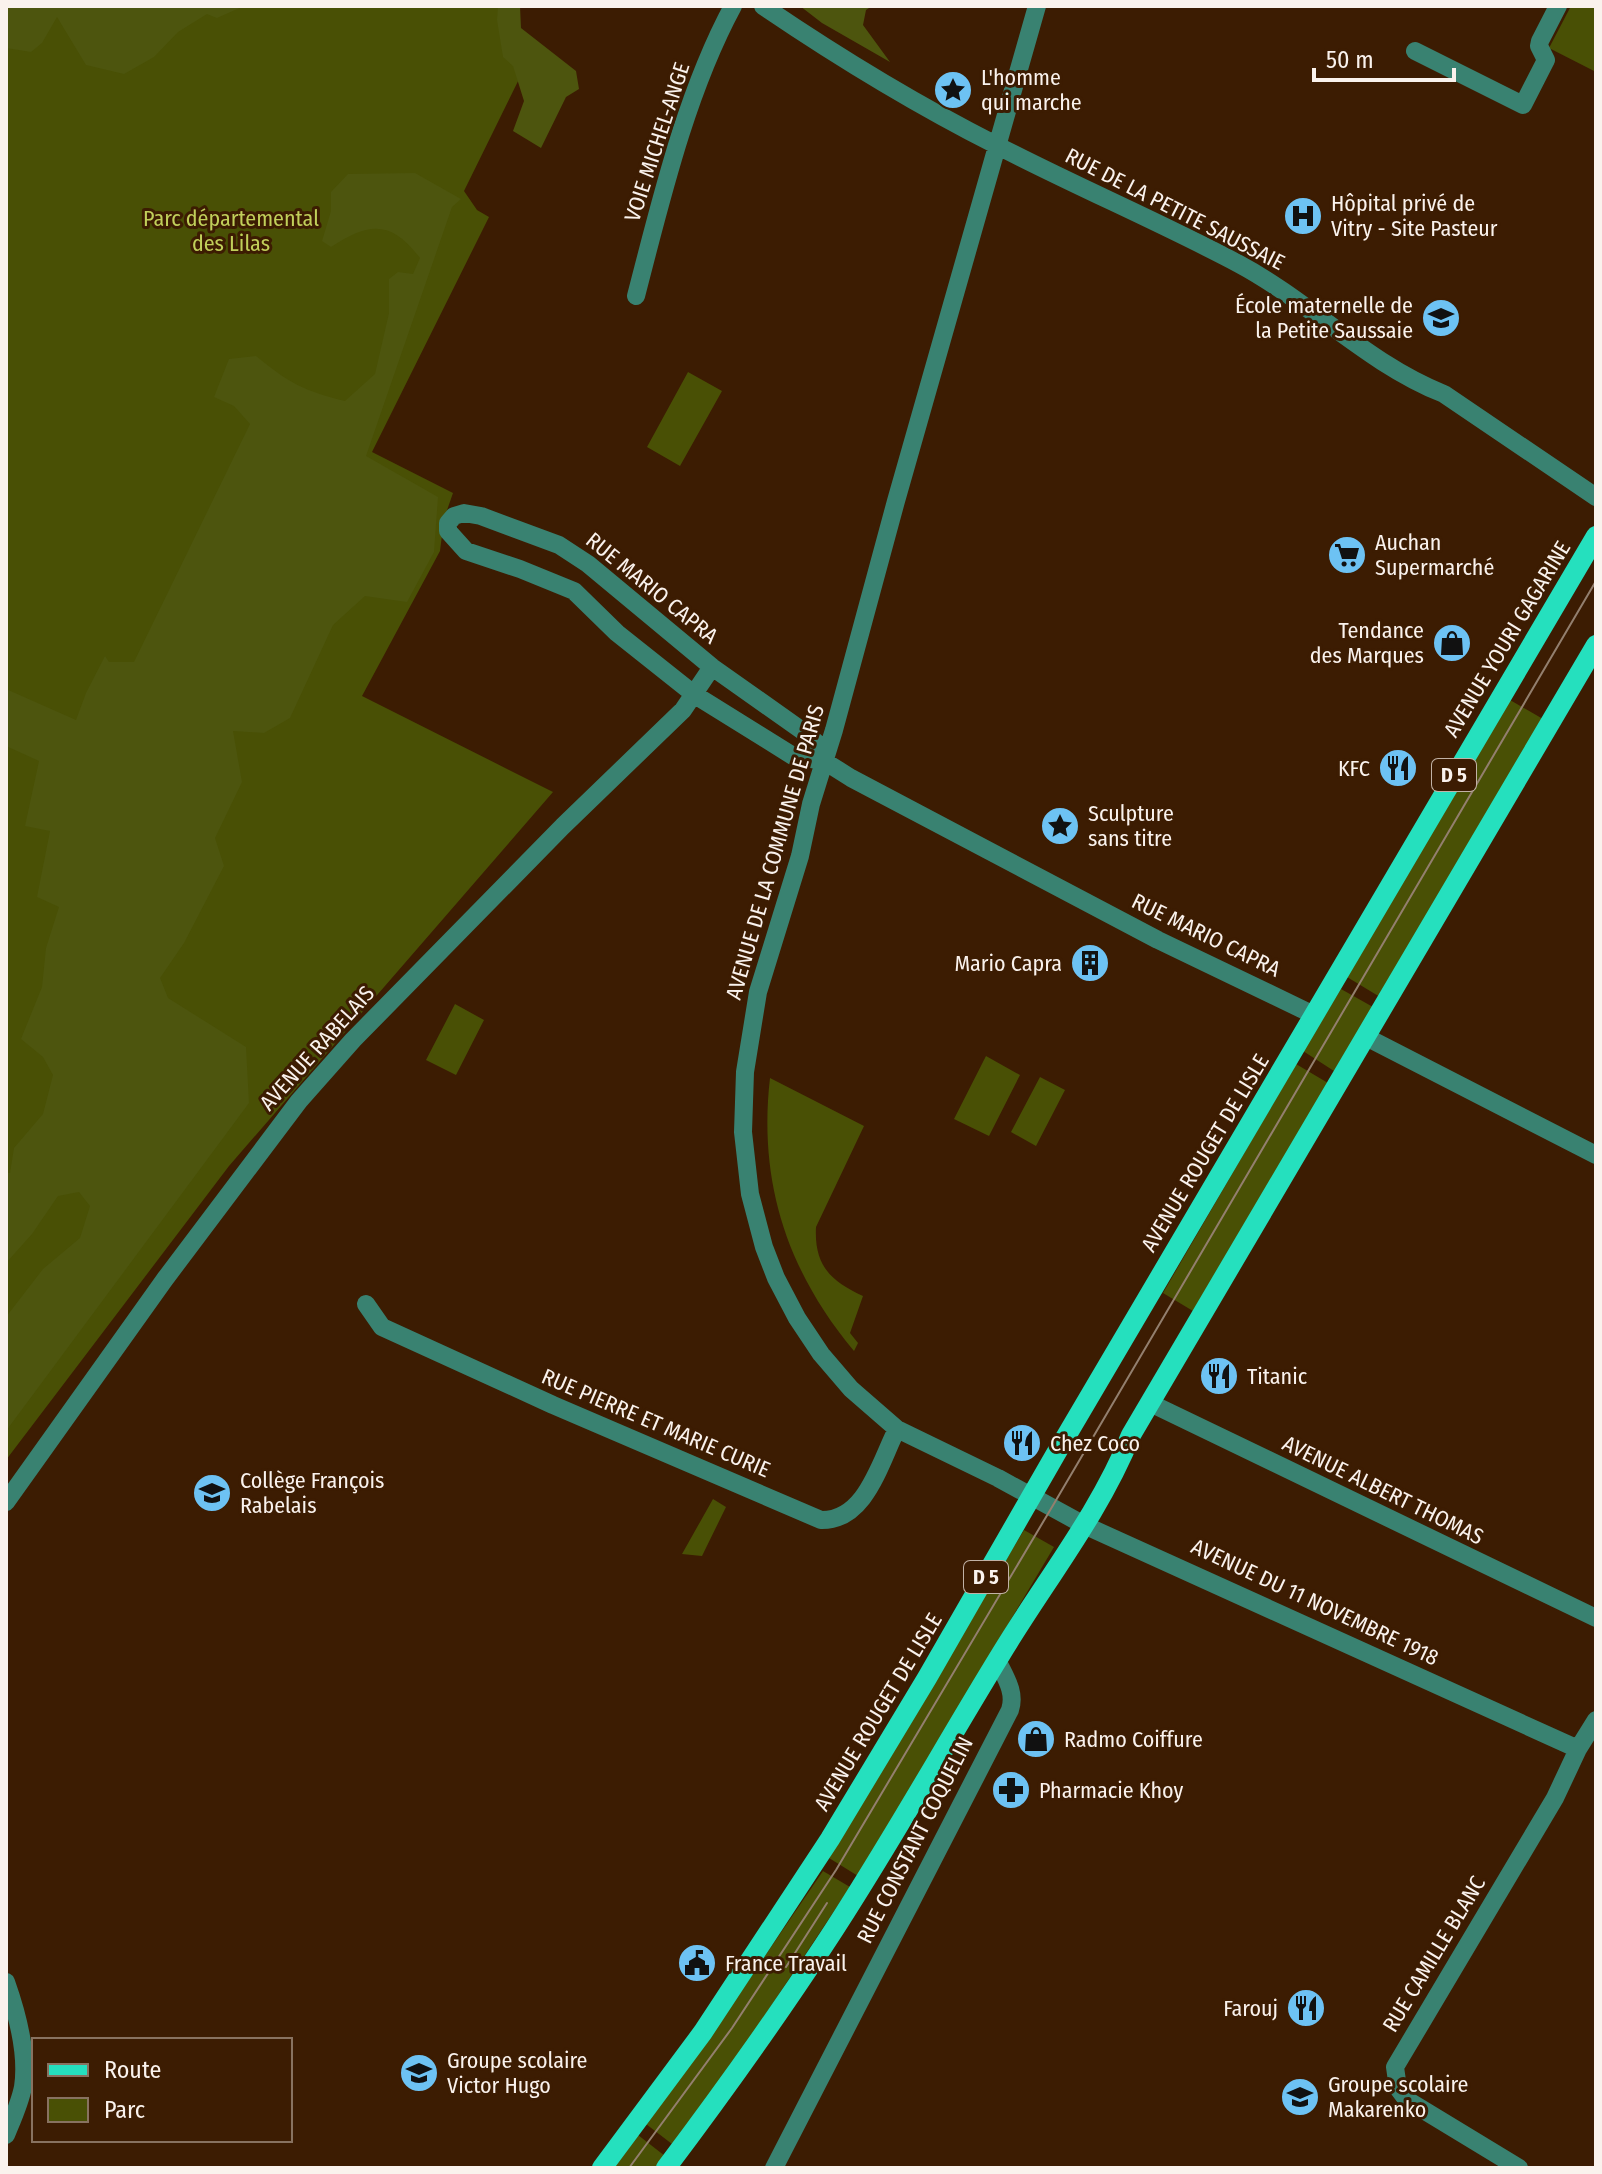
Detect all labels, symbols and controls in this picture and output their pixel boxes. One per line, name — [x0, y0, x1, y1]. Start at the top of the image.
scale bar — [1314, 32, 1454, 82]
text: 50 m — [1326, 46, 1374, 74]
street label: VOIE MICHEL-ANGE — [619, 59, 695, 225]
place label: L'homme qui marche — [981, 64, 1082, 116]
place icon: L'homme qui marche — [932, 69, 974, 111]
street label: RUE DE LA PETITE SAUSSAIE — [1061, 142, 1289, 276]
place label: Hôpital privé de Vitry - Site Pasteur — [1331, 190, 1498, 242]
hospital icon: Hôpital privé de Vitry - Site Pasteur — [1282, 195, 1324, 237]
park label: Parc départemental des Lilas — [143, 205, 319, 257]
place label: École maternelle de la Petite Saussaie — [1235, 292, 1413, 344]
school or university icon: École maternelle de la Petite Saussaie — [1420, 297, 1462, 339]
street label: RUE MARIO CAPRA — [581, 527, 724, 650]
place label: Auchan Supermarché — [1375, 529, 1494, 581]
supermarket icon: Auchan Supermarché — [1326, 534, 1368, 576]
street label: AVENUE YOURI GAGARINE — [1438, 536, 1576, 742]
place label: Tendance des Marques — [1310, 617, 1424, 669]
shop icon: Tendance des Marques — [1431, 622, 1473, 664]
street label: AVENUE DE LA COMMUNE DE PARIS — [720, 701, 830, 1003]
restaurant icon: KFC — [1377, 747, 1419, 789]
place label: KFC — [1338, 755, 1370, 782]
road number: D 5 — [1432, 759, 1476, 791]
place label: Sculpture sans titre — [1088, 800, 1174, 852]
place icon: Sculpture sans titre — [1039, 805, 1081, 847]
street label: RUE MARIO CAPRA — [1127, 887, 1285, 983]
building icon: Mario Capra — [1069, 942, 1111, 984]
place label: Mario Capra — [954, 950, 1062, 977]
street label: AVENUE RABELAIS — [254, 980, 380, 1116]
street label: AVENUE ROUGET DE LISLE — [1135, 1049, 1275, 1257]
restaurant icon: Titanic — [1198, 1355, 1240, 1397]
street label: RUE PIERRE ET MARIE CURIE — [538, 1363, 774, 1483]
place label: Titanic — [1247, 1363, 1308, 1390]
restaurant icon: Chez Coco — [1001, 1422, 1043, 1464]
place label: Chez Coco — [1050, 1430, 1140, 1457]
street label: AVENUE ALBERT THOMAS — [1278, 1430, 1488, 1550]
place label: Collège François Rabelais — [240, 1467, 384, 1519]
school or university icon: Collège François Rabelais — [191, 1472, 233, 1514]
street label: AVENUE DU 11 NOVEMBRE 1918 — [1187, 1533, 1443, 1671]
road number: D 5 — [964, 1561, 1008, 1593]
street label: AVENUE ROUGET DE LISLE — [808, 1608, 948, 1816]
shop icon: Radmo Coiffure — [1015, 1718, 1057, 1760]
place label: Radmo Coiffure — [1064, 1726, 1203, 1753]
street label: RUE CONSTANT COQUELIN — [851, 1732, 979, 1948]
pharmacy icon: Pharmacie Khoy — [990, 1769, 1032, 1811]
place label: Pharmacie Khoy — [1039, 1777, 1184, 1804]
street label: RUE CAMILLE BLANC — [1377, 1871, 1491, 2037]
public building icon: France Travail — [676, 1942, 718, 1984]
place label: France Travail — [725, 1950, 847, 1977]
restaurant icon: Farouj — [1285, 1987, 1327, 2029]
place label: Farouj — [1223, 1995, 1278, 2022]
legend — [32, 2038, 292, 2142]
place label: Groupe scolaire Victor Hugo — [447, 2047, 587, 2099]
school or university icon: Groupe scolaire Victor Hugo — [398, 2052, 440, 2094]
text: Route — [104, 2056, 161, 2084]
place label: Groupe scolaire Makarenko — [1328, 2071, 1468, 2123]
school or university icon: Groupe scolaire Makarenko — [1279, 2076, 1321, 2118]
text: Parc — [104, 2096, 145, 2124]

